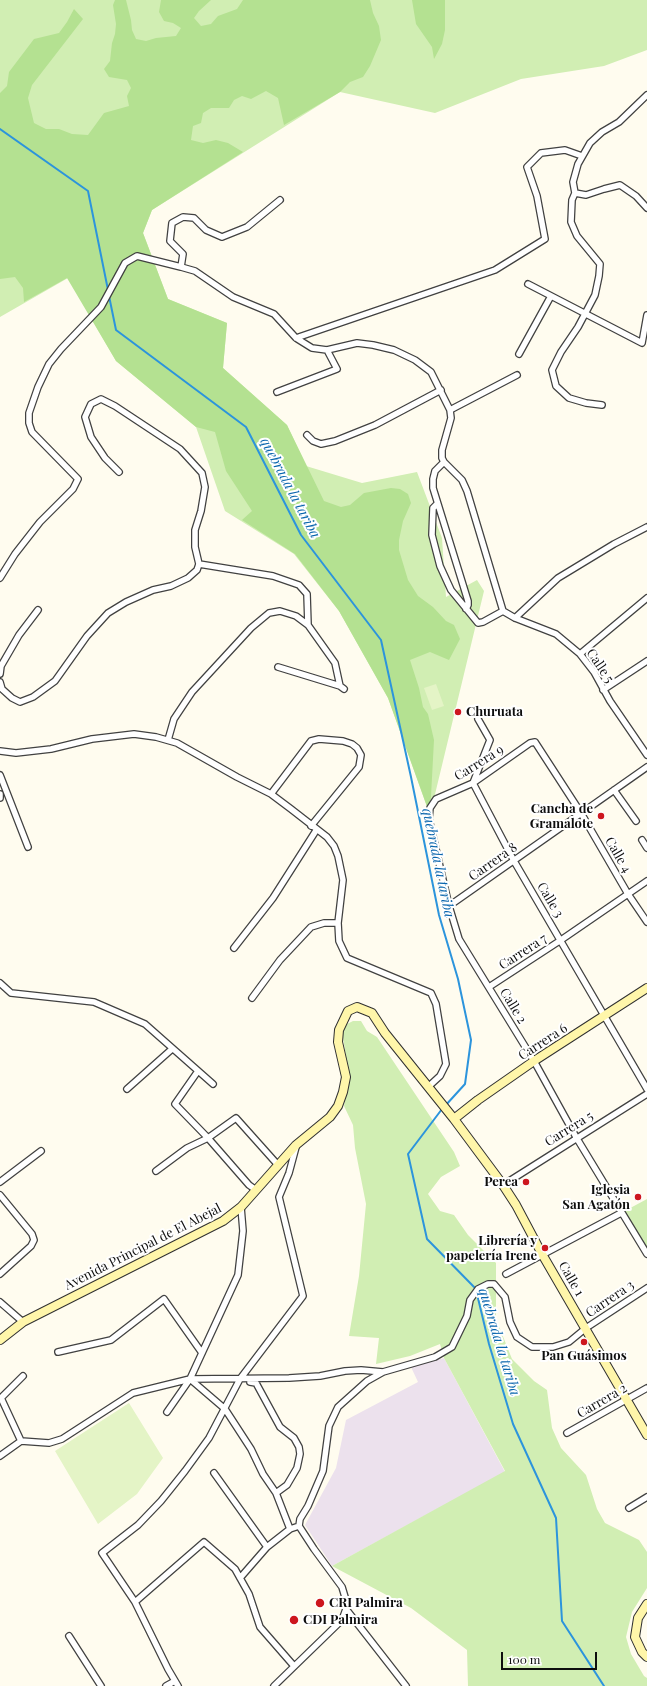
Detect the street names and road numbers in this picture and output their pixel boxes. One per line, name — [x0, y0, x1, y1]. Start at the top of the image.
street label: Calle 5 — [583, 646, 617, 686]
street label: Carrera 9 — [451, 742, 507, 784]
street label: Calle 4 — [602, 834, 634, 876]
street label: Carrera 8 — [466, 840, 520, 884]
street label: Calle 3 — [533, 880, 567, 920]
street label: Carrera 7 — [496, 931, 550, 973]
street label: Calle 2 — [496, 985, 530, 1027]
street label: Carrera 6 — [515, 1020, 571, 1064]
street label: Carrera 5 — [542, 1108, 596, 1150]
street label: Avenida Principal de El Abejal — [62, 1201, 224, 1293]
street label: Calle 1 — [555, 1259, 587, 1299]
street label: Carrera 3 — [583, 1277, 637, 1321]
street label: Carrera 2 — [574, 1380, 630, 1422]

